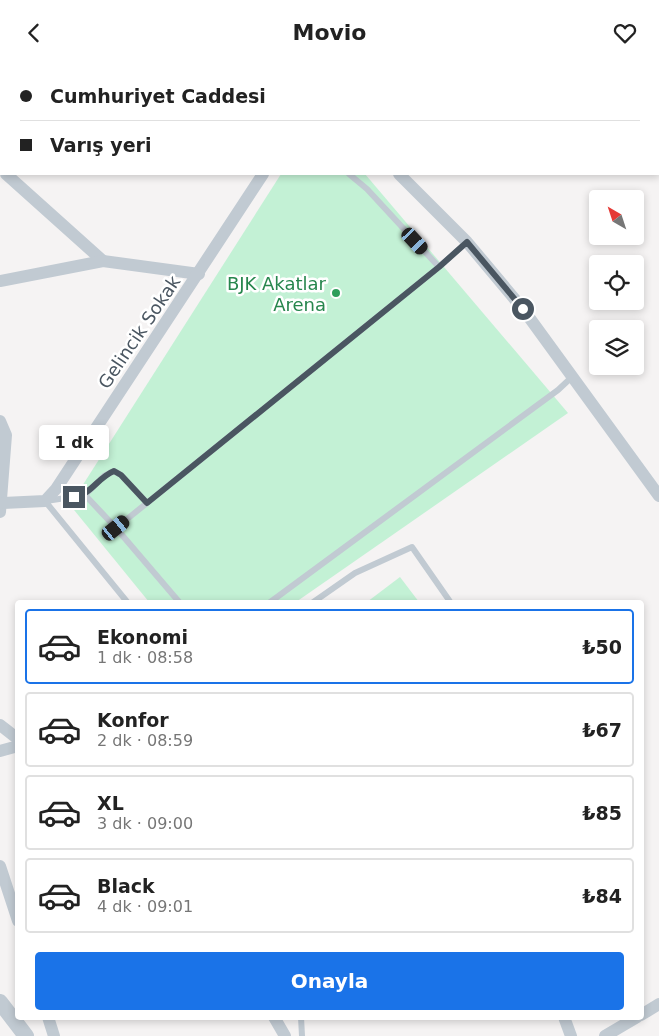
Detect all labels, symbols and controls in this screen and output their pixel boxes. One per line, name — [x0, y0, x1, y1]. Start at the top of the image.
icon: back — [20, 19, 48, 47]
icon: heart — [611, 19, 639, 47]
text: Movio — [292, 20, 367, 45]
text: Cumhuriyet Caddesi — [50, 85, 266, 107]
text: Varış yeri — [50, 134, 151, 156]
north arrow — [589, 190, 644, 245]
map controls — [589, 190, 644, 375]
car — [399, 225, 430, 257]
button: locate — [589, 255, 644, 310]
street label: Gelincik Sokak — [94, 271, 185, 392]
place label: BJK Akatlar Arena — [227, 273, 327, 315]
marker: BJK Akatlar Arena — [330, 287, 342, 299]
route start — [512, 298, 534, 320]
button: layers — [589, 320, 644, 375]
callout: 1 dk — [39, 425, 109, 459]
text: 1 dk — [55, 433, 93, 452]
route end — [63, 486, 85, 508]
car — [99, 513, 132, 543]
icon: car — [37, 624, 82, 669]
text: Ekonomi — [97, 626, 188, 648]
text: ₺50 — [582, 636, 622, 658]
text: 1 dk · 08:58 — [97, 648, 193, 667]
icon: car — [37, 707, 82, 752]
text: Konfor — [97, 709, 169, 731]
text: ₺67 — [582, 719, 622, 741]
text: 2 dk · 08:59 — [97, 731, 193, 750]
icon: car — [37, 790, 82, 835]
text: XL — [97, 792, 124, 814]
text: ₺85 — [582, 802, 622, 824]
text: 3 dk · 09:00 — [97, 814, 193, 833]
icon: car — [37, 873, 82, 918]
text: Black — [97, 875, 155, 897]
text: ₺84 — [582, 885, 622, 907]
text: 4 dk · 09:01 — [97, 897, 193, 916]
button: Onayla — [35, 952, 624, 1010]

